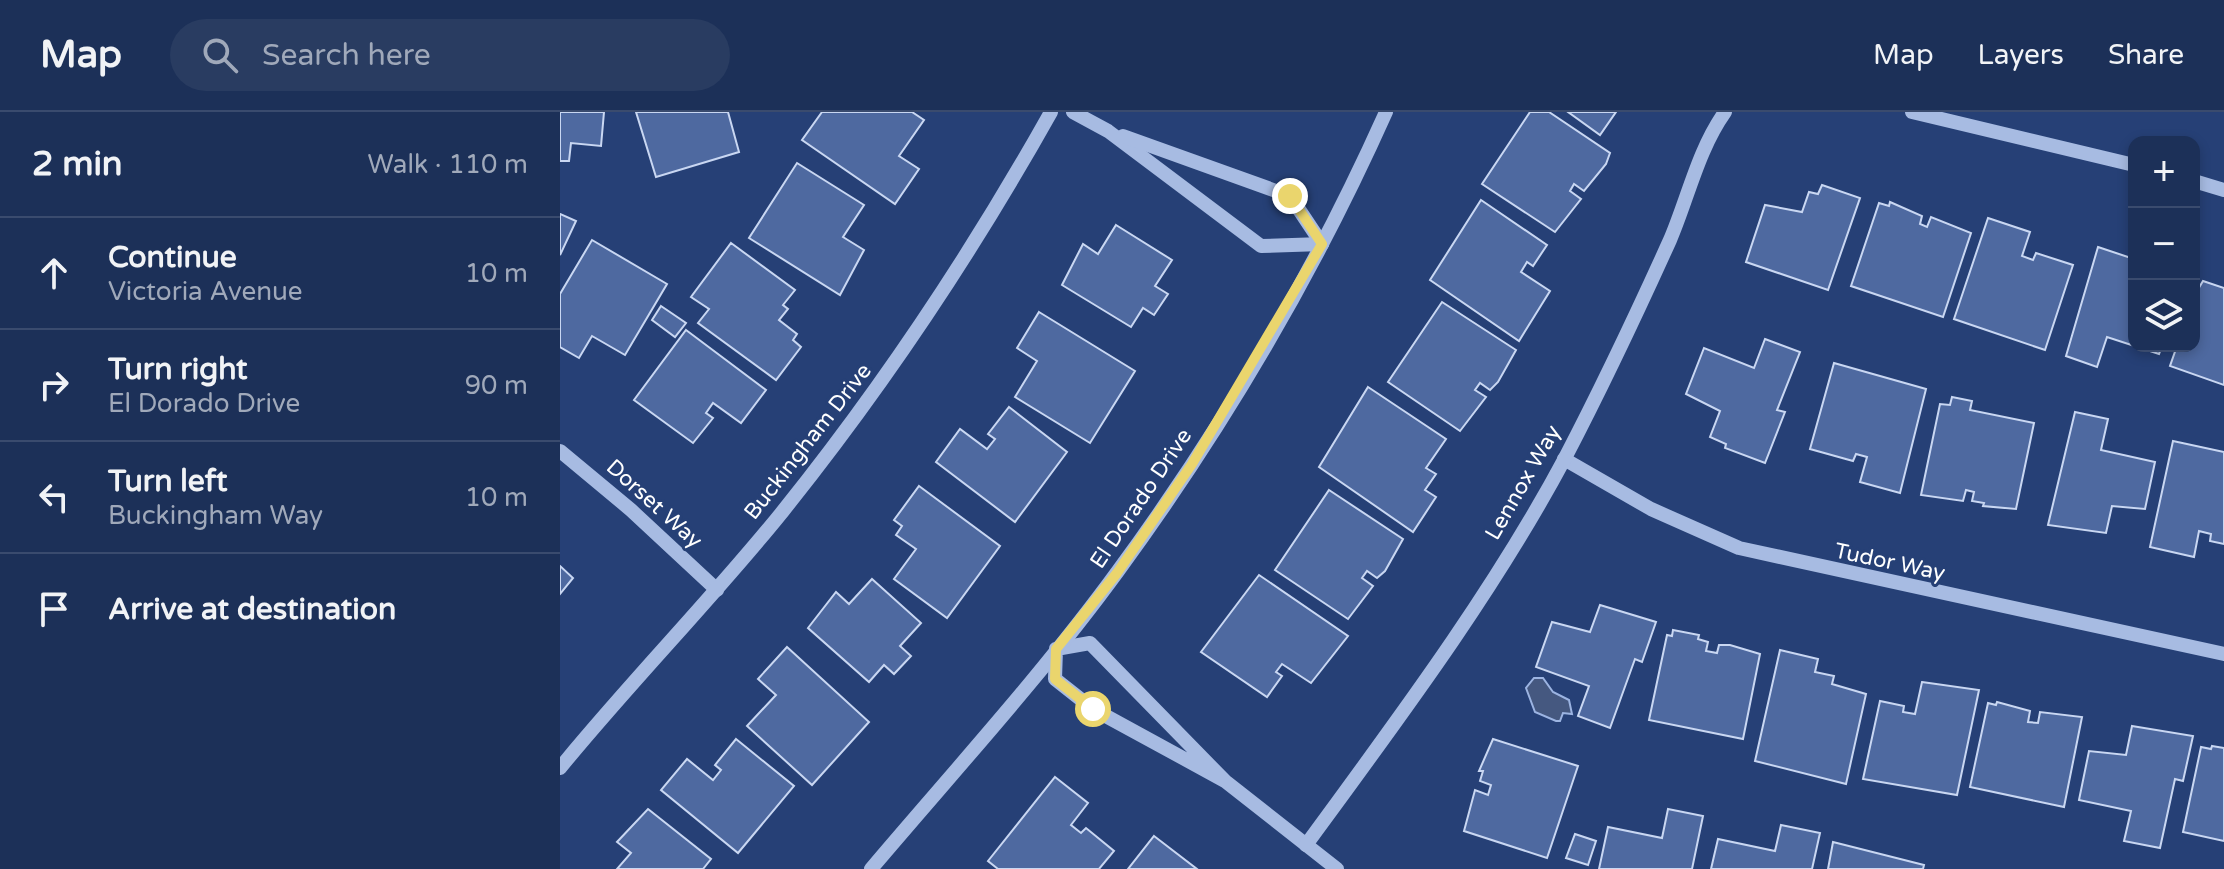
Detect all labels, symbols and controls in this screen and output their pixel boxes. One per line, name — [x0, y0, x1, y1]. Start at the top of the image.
search box — [170, 19, 730, 91]
text: Map — [40, 32, 122, 78]
icon: search — [198, 33, 242, 77]
text: Search here — [262, 37, 431, 74]
text: Map — [1873, 38, 1934, 72]
text: Layers — [1978, 38, 2064, 72]
text: Share — [2108, 38, 2184, 72]
map controls — [2128, 136, 2200, 352]
button: + — [2128, 136, 2200, 208]
text: 2 min — [32, 144, 123, 185]
text: Walk · 110 m — [368, 149, 528, 180]
route end — [1272, 178, 1308, 214]
button: − — [2128, 208, 2200, 280]
text: Continue — [108, 239, 237, 276]
icon: ahead — [32, 251, 76, 295]
text: 10 m — [465, 258, 528, 289]
text: Victoria Avenue — [108, 276, 303, 307]
button: layers — [2128, 280, 2200, 352]
text: Turn right — [108, 351, 248, 388]
street label: Buckingham Drive — [739, 358, 877, 525]
icon: right — [32, 363, 76, 407]
text: 90 m — [465, 370, 528, 401]
text: El Dorado Drive — [108, 388, 300, 419]
street label: Lennox Way — [1480, 420, 1566, 544]
street label: El Dorado Drive — [1085, 424, 1197, 573]
street label: Dorset Way — [601, 454, 708, 554]
text: Turn left — [108, 463, 227, 500]
icon: left — [32, 475, 76, 519]
text: 10 m — [465, 482, 528, 513]
text: Buckingham Way — [108, 500, 323, 531]
street label: Tudor Way — [1832, 538, 1948, 586]
icon: arrive — [32, 587, 76, 631]
text: Arrive at destination — [108, 591, 396, 628]
route start — [1075, 691, 1111, 727]

